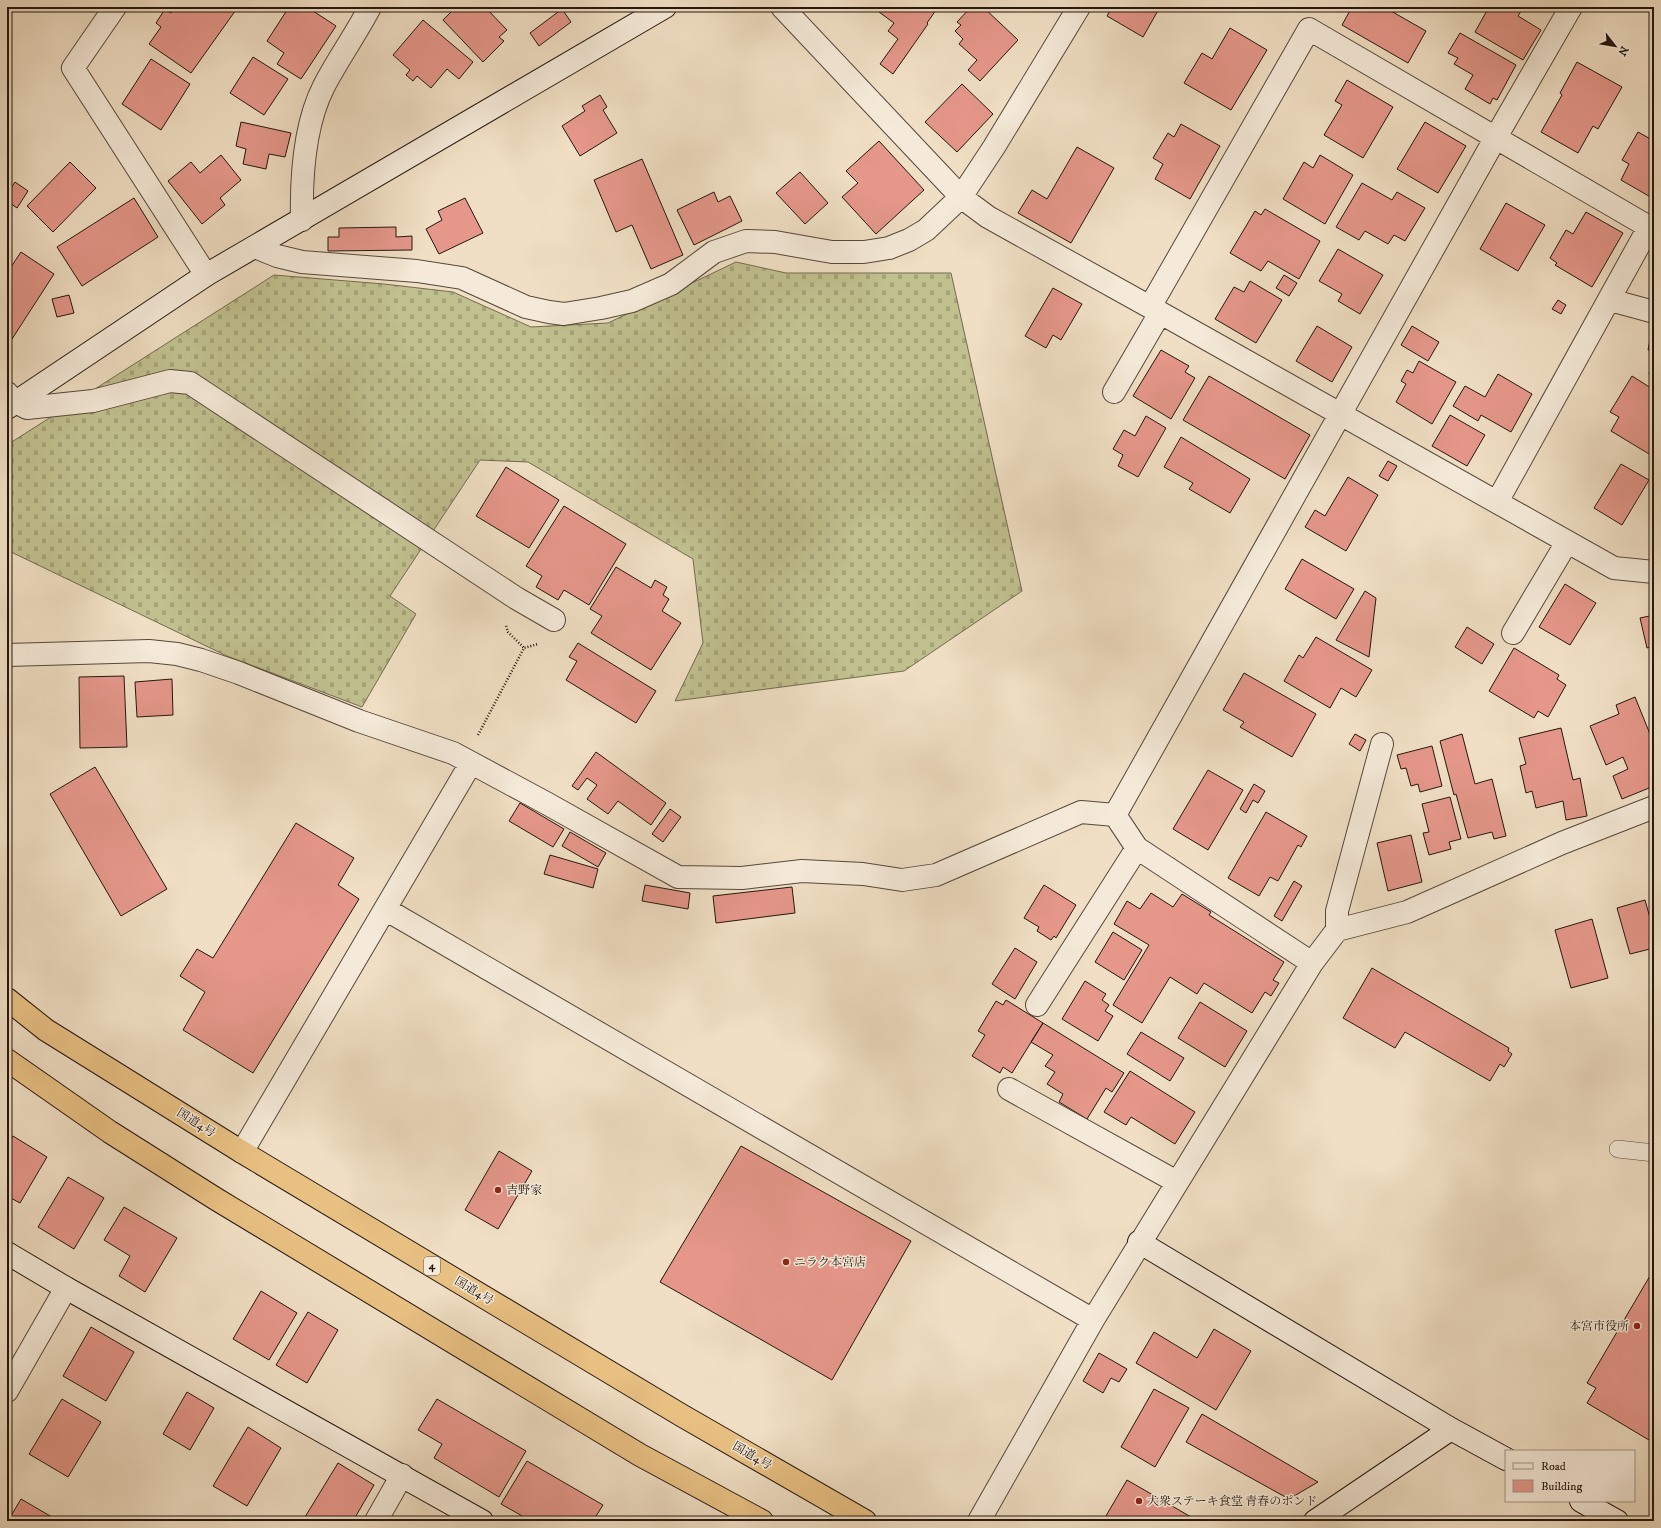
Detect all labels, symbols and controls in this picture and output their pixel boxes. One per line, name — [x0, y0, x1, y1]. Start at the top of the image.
north arrow — [1595, 26, 1635, 66]
text: N — [1614, 43, 1631, 58]
street label: 国道4号 — [174, 1105, 218, 1141]
place label: 吉野家 — [506, 1183, 542, 1198]
marker: 吉野家 — [493, 1185, 503, 1195]
place label: ニラク本宮店 — [794, 1255, 866, 1270]
road number: 4 — [424, 1257, 440, 1275]
marker: ニラク本宮店 — [781, 1257, 791, 1267]
street label: 国道4号 — [452, 1274, 496, 1308]
place label: 本宮市役所 — [1569, 1319, 1629, 1334]
marker: 本宮市役所 — [1632, 1321, 1642, 1331]
street label: 国道4号 — [730, 1439, 774, 1473]
legend — [1505, 1450, 1635, 1502]
text: Road — [1541, 1459, 1566, 1474]
text: Building — [1541, 1479, 1582, 1494]
place label: 大衆ステーキ食堂 青春のポンド — [1147, 1494, 1317, 1509]
marker: 大衆ステーキ食堂 青春のポンド — [1134, 1496, 1144, 1506]

